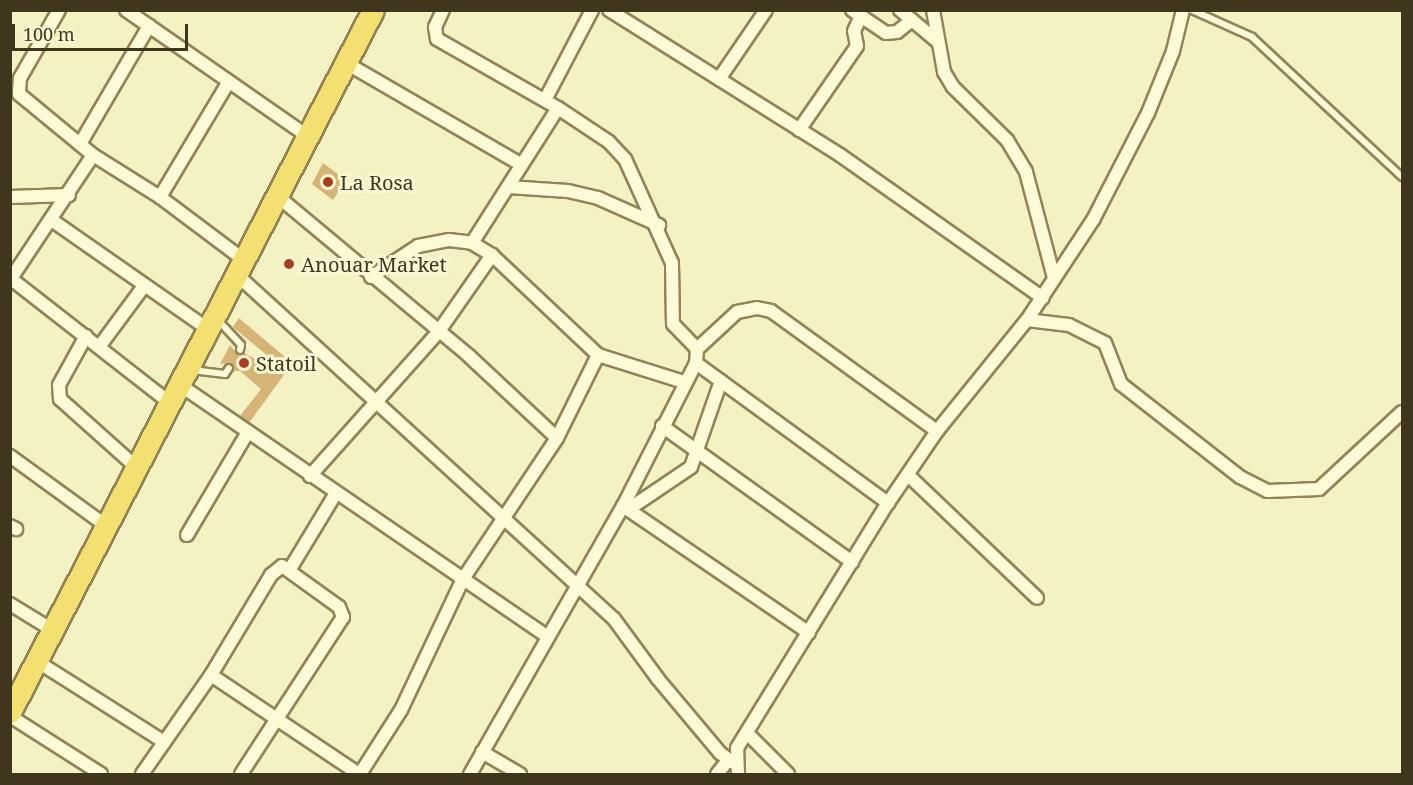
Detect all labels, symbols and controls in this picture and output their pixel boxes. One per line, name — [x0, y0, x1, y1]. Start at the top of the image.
scale bar — [15, 12, 190, 50]
text: 100 m — [23, 22, 75, 46]
place label: La Rosa — [340, 170, 414, 194]
marker: La Rosa — [321, 175, 335, 189]
place label: Anouar Market — [301, 252, 447, 276]
marker: Anouar Market — [282, 257, 296, 271]
place label: Statoil — [256, 351, 316, 375]
marker: Statoil — [237, 356, 251, 370]

